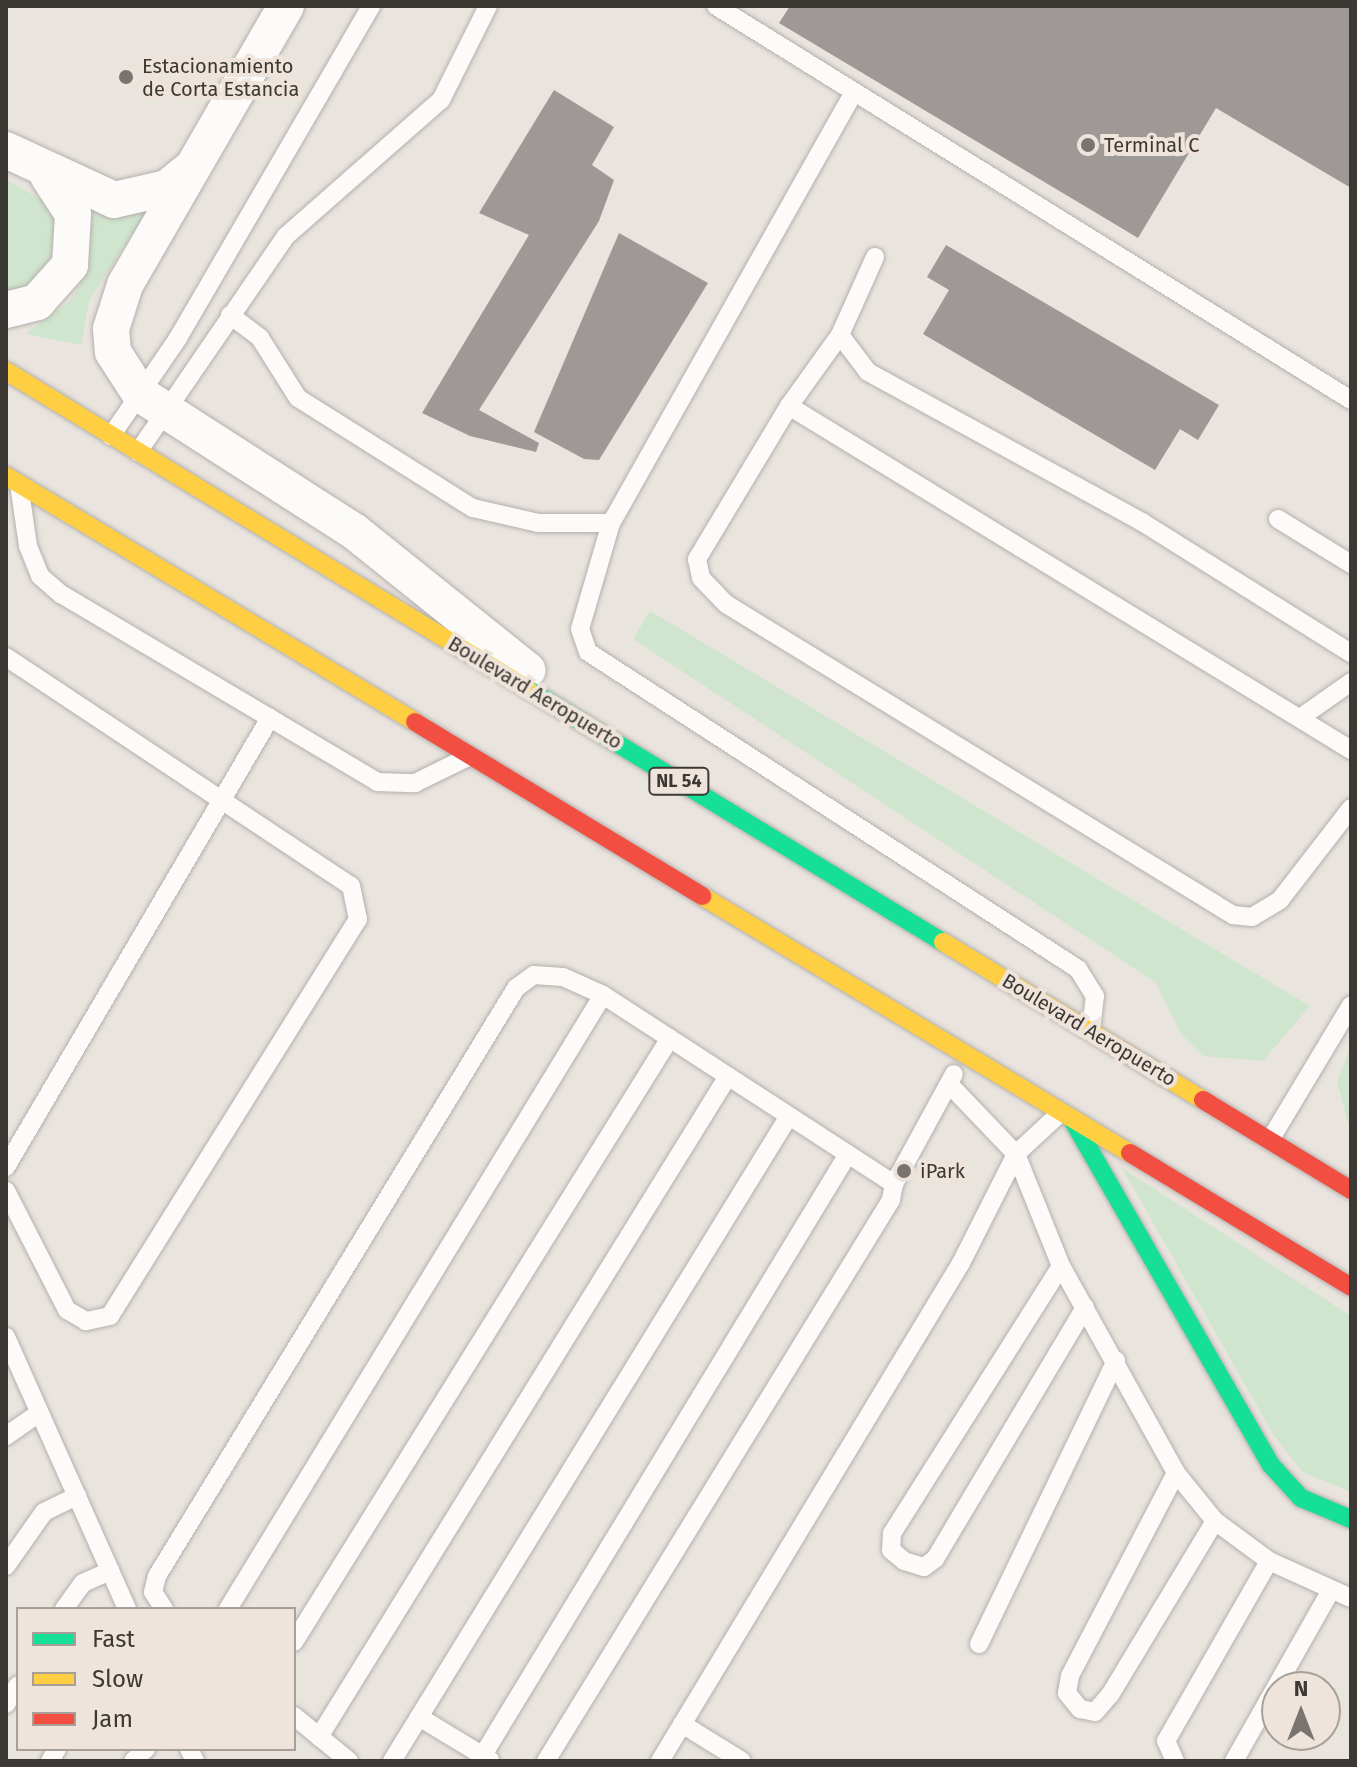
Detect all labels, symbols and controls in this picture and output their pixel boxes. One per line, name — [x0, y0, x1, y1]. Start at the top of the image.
place label: Estacionamiento de Corta Estancia — [142, 54, 299, 101]
marker: Estacionamiento de Corta Estancia — [117, 68, 135, 86]
place label: Terminal C — [1104, 133, 1199, 157]
marker: Terminal C — [1079, 136, 1097, 154]
street label: Boulevard Aeropuerto — [444, 632, 626, 754]
road number: NL 54 — [647, 767, 711, 795]
street label: Boulevard Aeropuerto — [998, 969, 1180, 1091]
place label: iPark — [920, 1159, 965, 1183]
marker: iPark — [895, 1162, 913, 1180]
legend — [16, 1607, 296, 1751]
text: Fast — [92, 1625, 135, 1653]
text: Slow — [92, 1665, 143, 1693]
north arrow — [1261, 1671, 1341, 1751]
text: N — [1294, 1675, 1308, 1702]
text: Jam — [92, 1705, 133, 1733]

